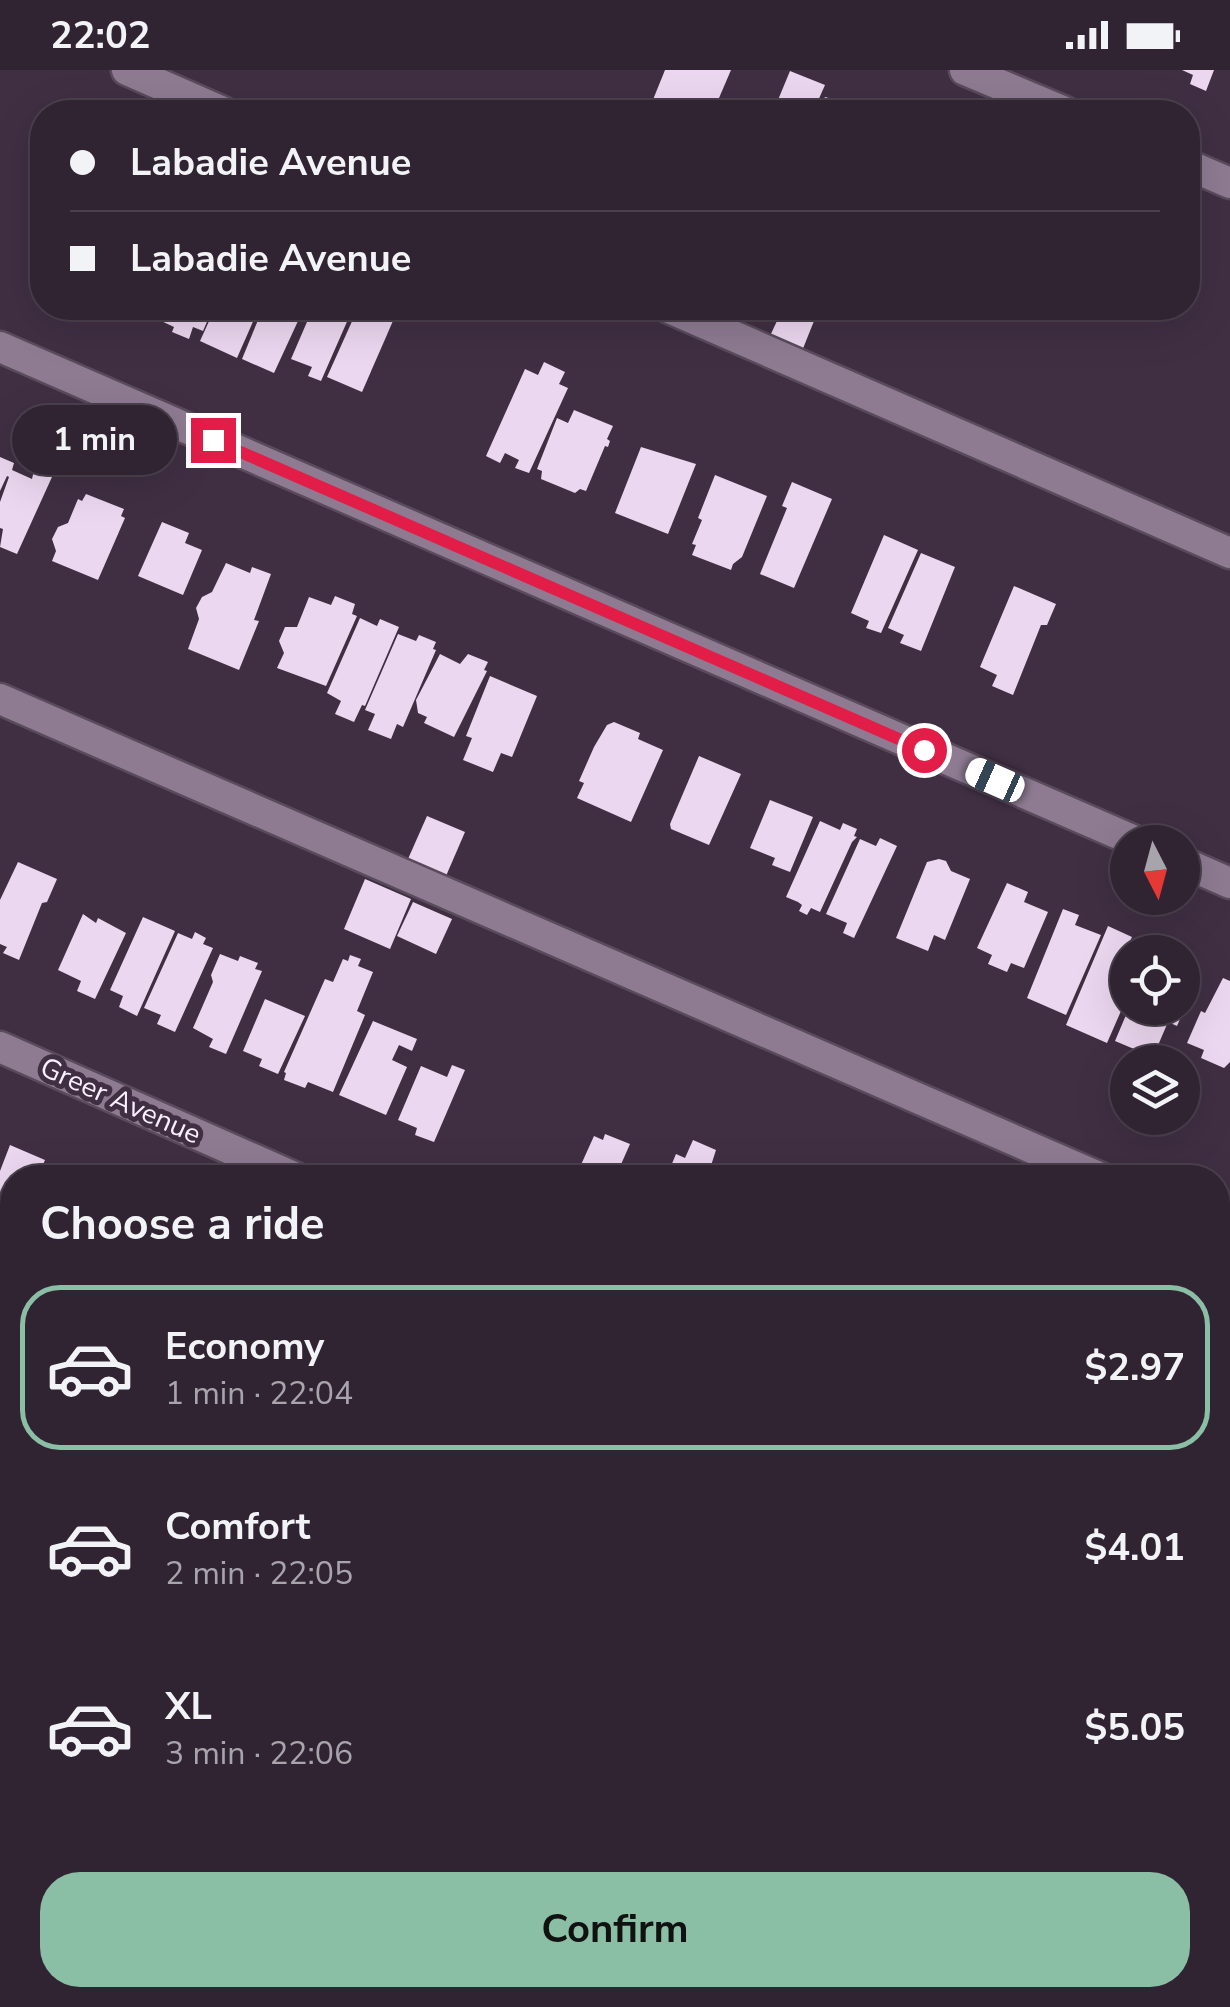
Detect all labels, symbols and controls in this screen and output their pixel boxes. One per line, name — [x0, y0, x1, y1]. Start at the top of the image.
text: 22:02 — [50, 10, 151, 61]
text: Labadie Avenue — [130, 137, 411, 188]
text: Labadie Avenue — [130, 233, 411, 284]
callout: 1 min — [13, 405, 178, 475]
text: 1 min — [53, 418, 136, 461]
route end — [191, 418, 236, 463]
route start — [902, 728, 947, 773]
car — [961, 754, 1029, 806]
north arrow — [1110, 825, 1200, 915]
map controls — [1110, 825, 1200, 1135]
button: locate — [1110, 935, 1200, 1025]
button: layers — [1110, 1045, 1200, 1135]
street label: Greer Avenue — [34, 1048, 207, 1153]
text: Choose a ride — [40, 1194, 325, 1255]
text: Economy — [165, 1321, 324, 1372]
icon: car — [45, 1323, 135, 1413]
text: $2.97 — [1084, 1342, 1185, 1393]
text: 1 min · 22:04 — [165, 1372, 353, 1415]
text: Comfort — [165, 1501, 310, 1552]
icon: car — [45, 1503, 135, 1593]
text: $4.01 — [1084, 1522, 1185, 1573]
text: 2 min · 22:05 — [165, 1552, 353, 1595]
text: XL — [165, 1681, 212, 1732]
icon: car — [45, 1683, 135, 1773]
text: $5.05 — [1084, 1702, 1185, 1753]
text: 3 min · 22:06 — [165, 1732, 353, 1775]
button: Confirm — [40, 1872, 1190, 1987]

